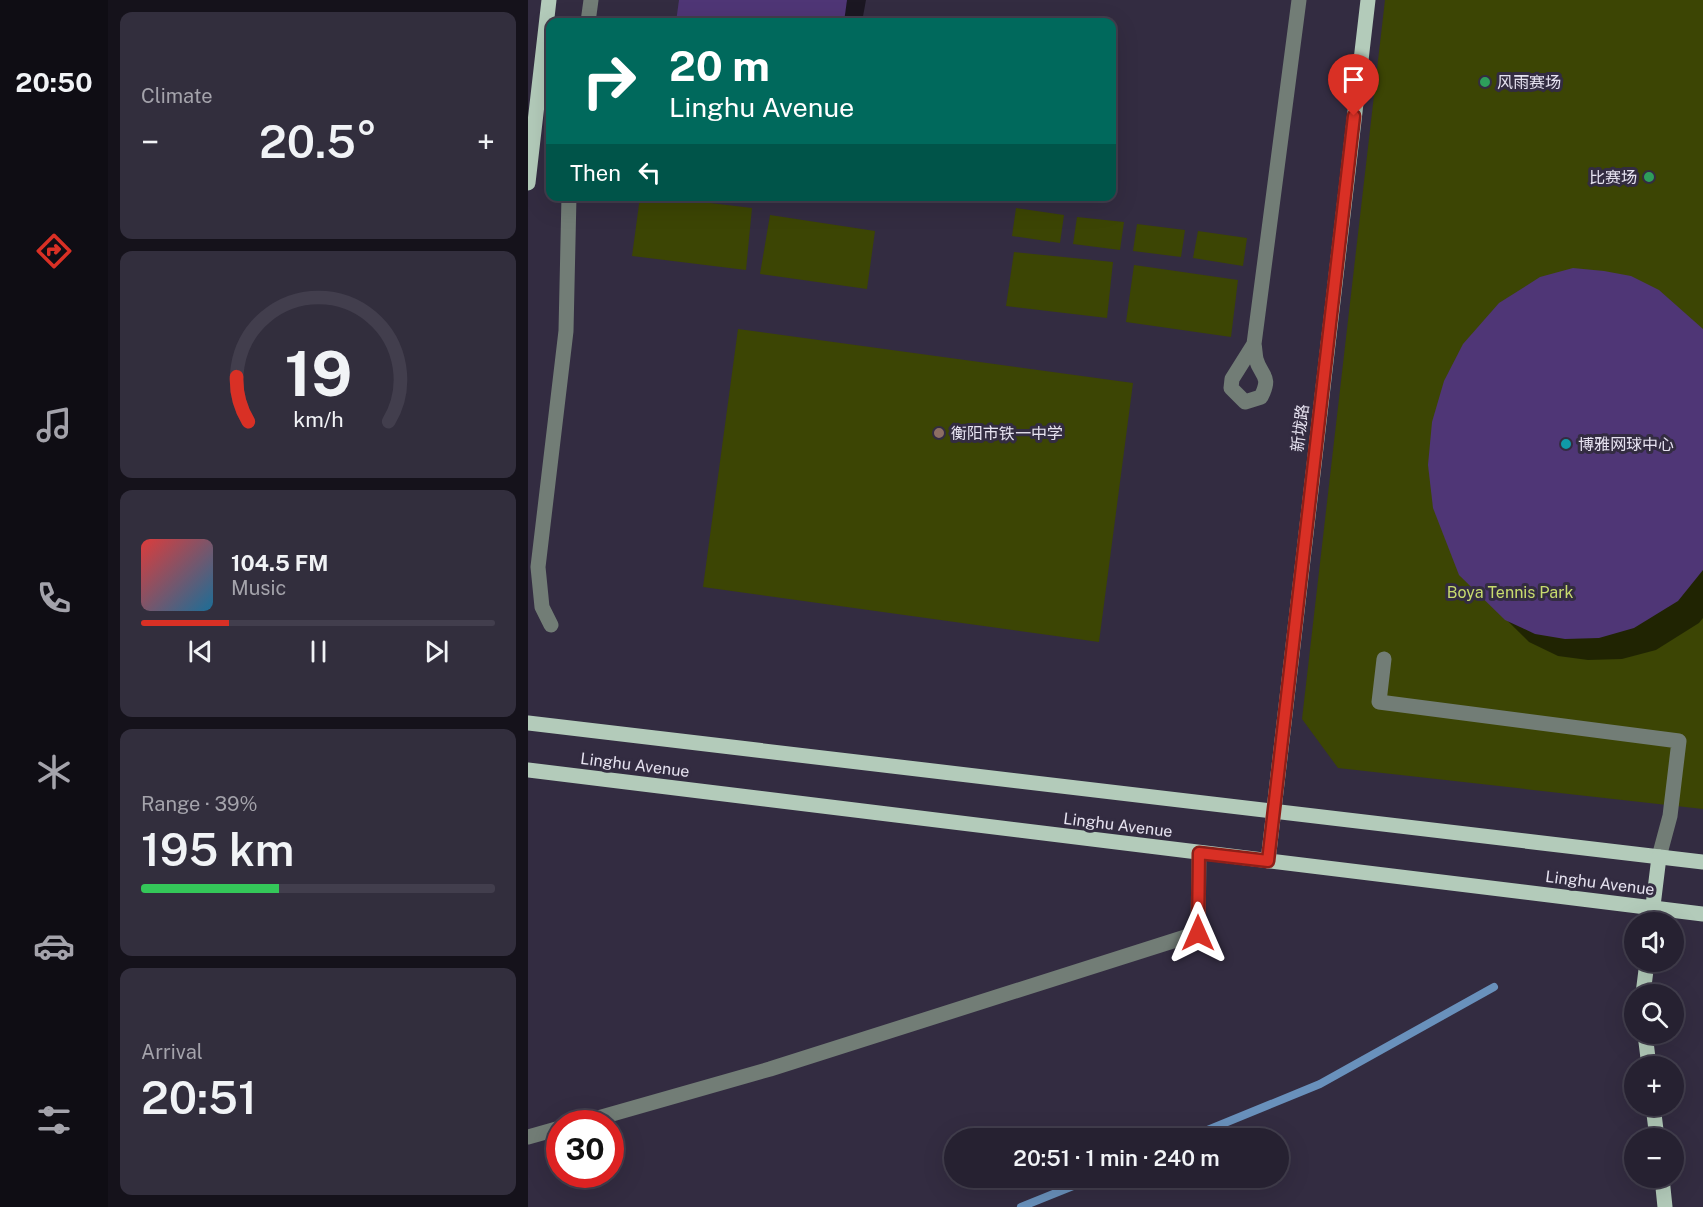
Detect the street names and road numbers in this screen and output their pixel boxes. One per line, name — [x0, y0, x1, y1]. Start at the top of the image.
street label: 新垅路 — [1288, 403, 1312, 453]
street label: Linghu Avenue — [579, 749, 691, 781]
street label: Linghu Avenue — [1062, 809, 1174, 841]
street label: Linghu Avenue — [1544, 867, 1656, 899]

